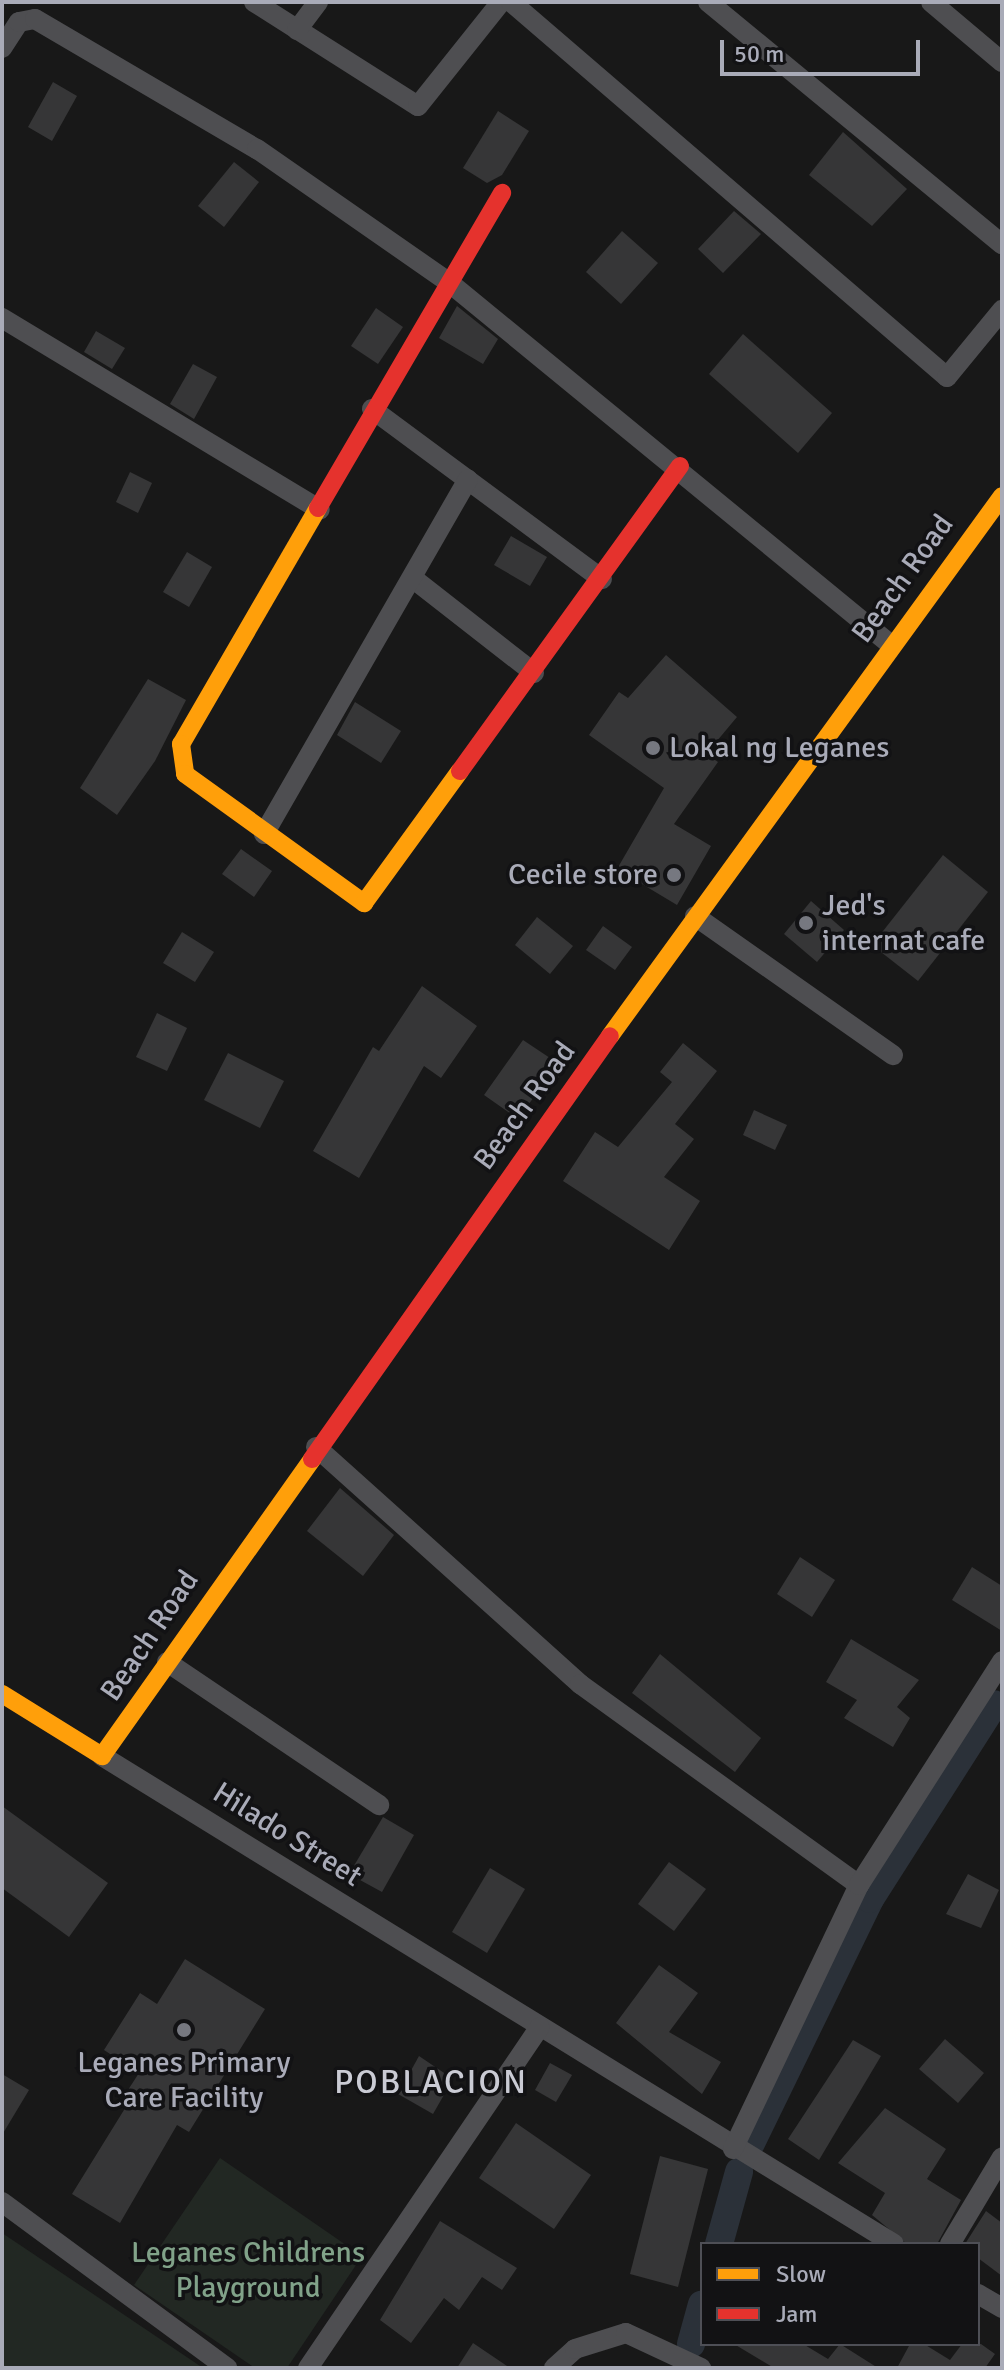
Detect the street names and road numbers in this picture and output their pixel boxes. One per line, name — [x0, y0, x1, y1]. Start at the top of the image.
street label: Beach Road — [844, 508, 962, 650]
street label: Beach Road — [466, 1035, 584, 1177]
street label: Beach Road — [93, 1564, 207, 1708]
street label: Hilado Street — [206, 1775, 368, 1895]

